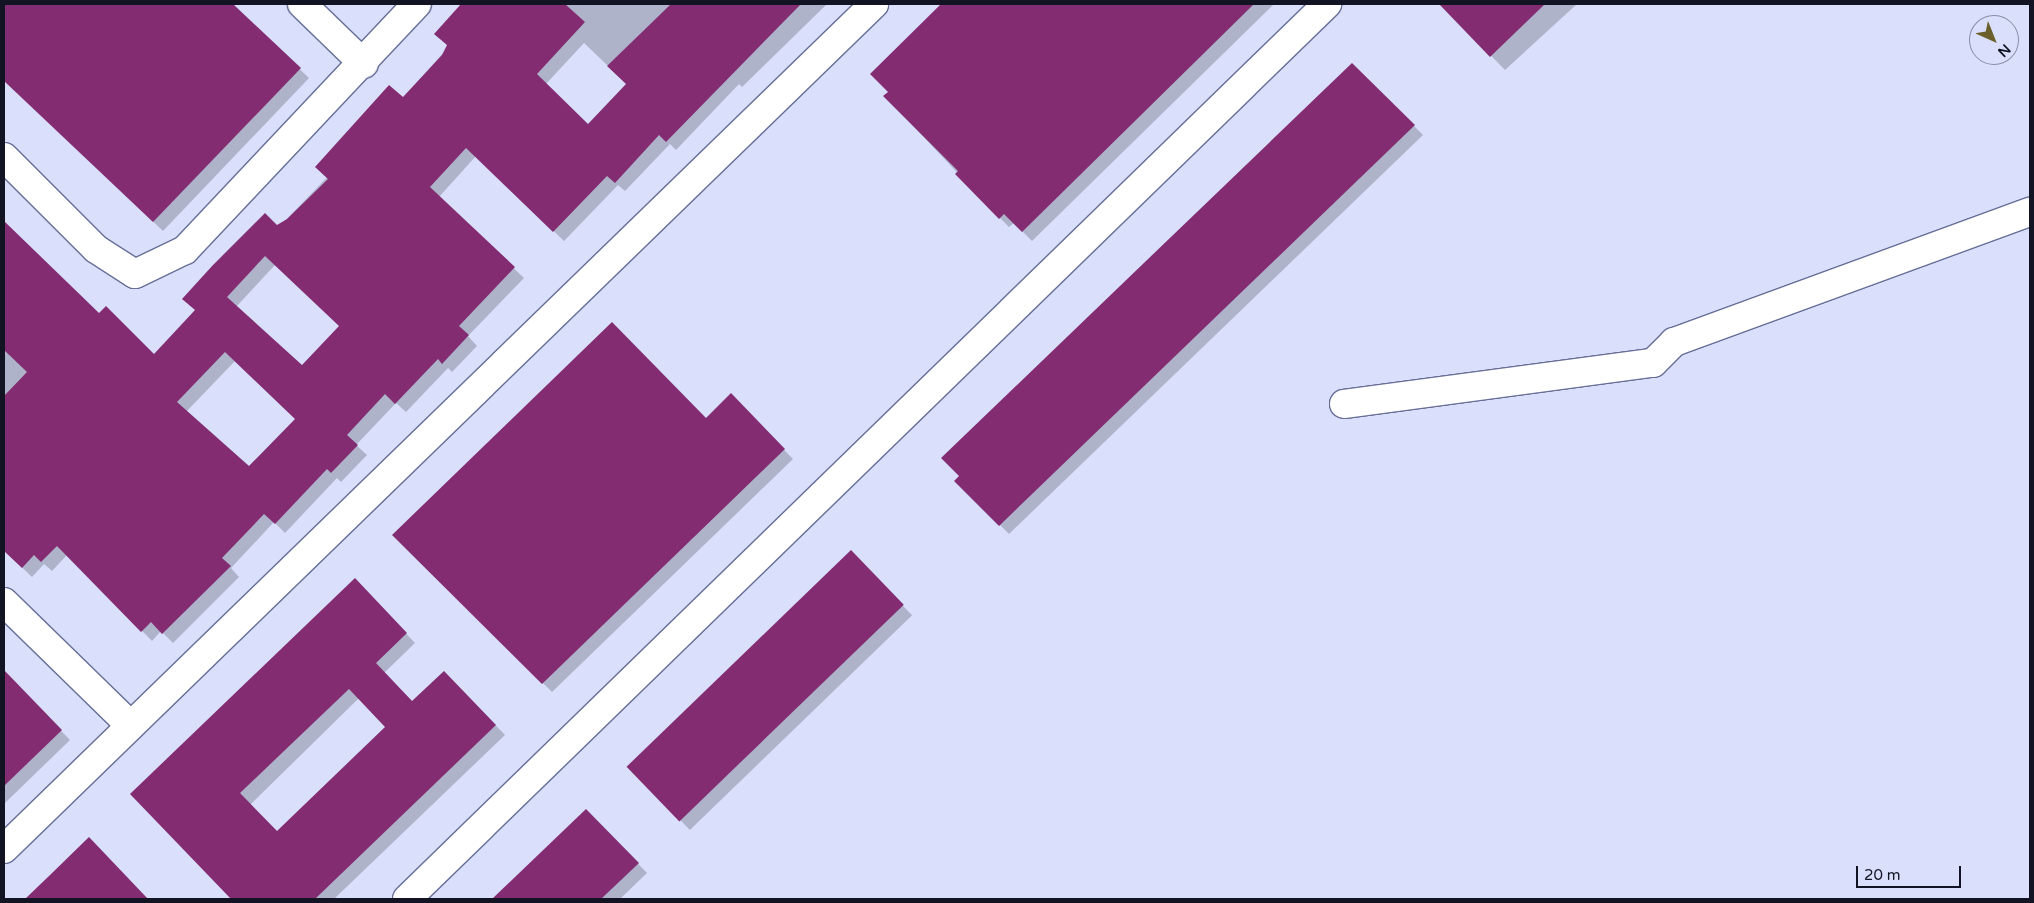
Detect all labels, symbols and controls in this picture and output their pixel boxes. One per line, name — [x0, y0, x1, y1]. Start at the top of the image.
north arrow — [1969, 15, 2019, 65]
text: N — [1994, 40, 2014, 60]
scale bar — [1859, 856, 1964, 888]
text: 20 m — [1864, 866, 1901, 884]

